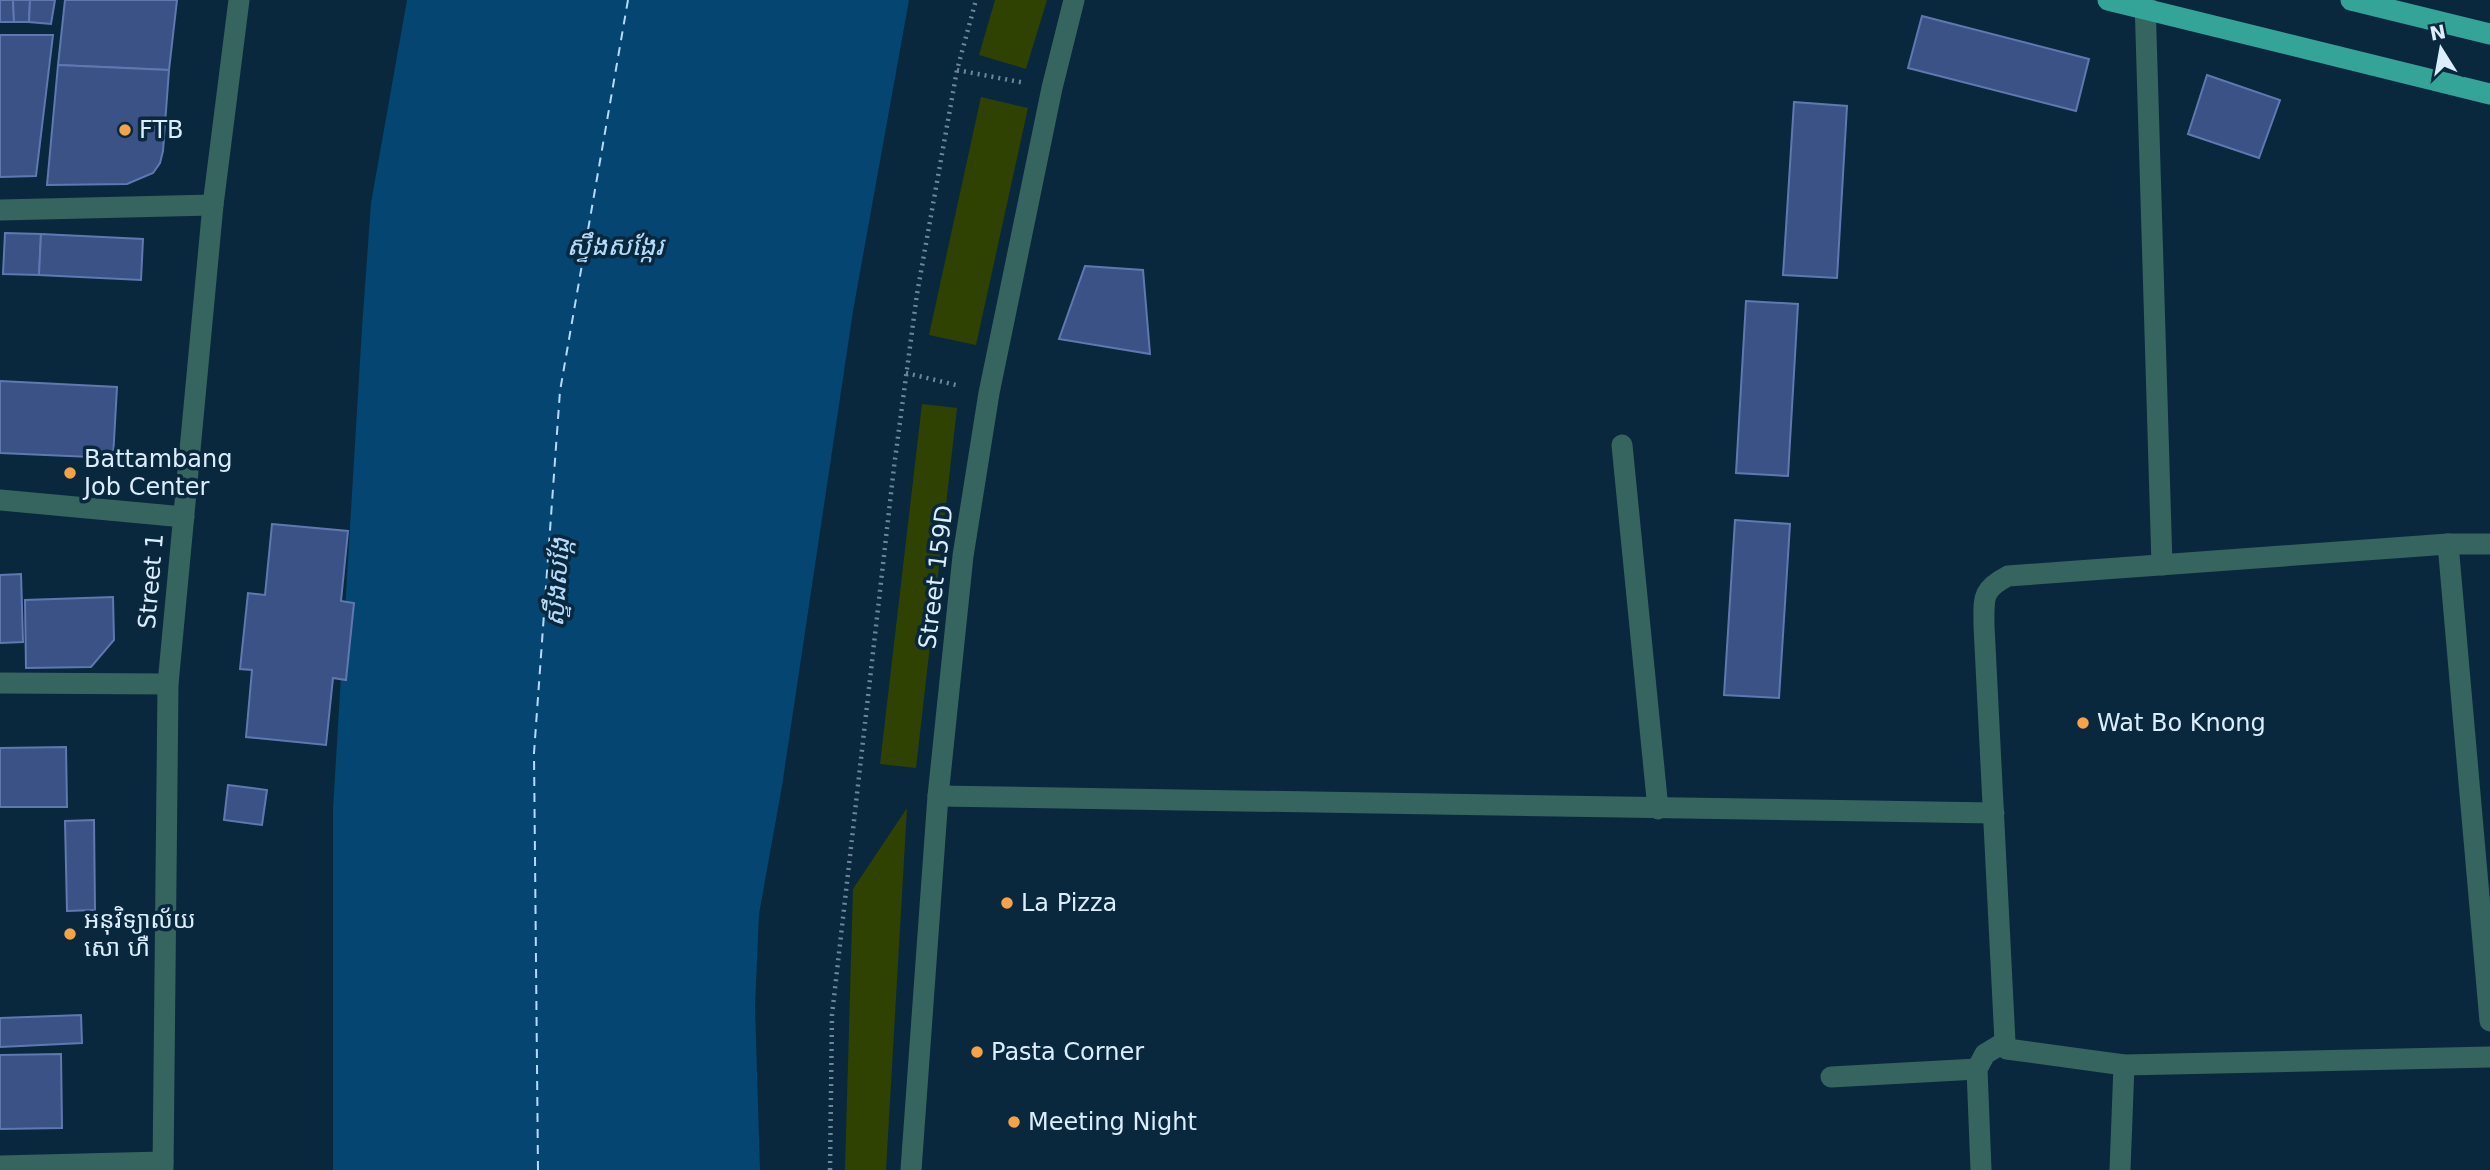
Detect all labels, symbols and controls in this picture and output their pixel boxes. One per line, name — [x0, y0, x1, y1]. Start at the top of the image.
north arrow — [2406, 14, 2476, 84]
text: N — [2428, 20, 2448, 45]
place label: FTB — [139, 116, 184, 144]
marker: FTB — [117, 122, 133, 138]
water label: ស្ទឹងសង្កែរ — [567, 231, 667, 263]
place label: Battambang Job Center — [82, 445, 232, 501]
marker: Battambang Job Center — [62, 465, 78, 481]
street label: Street 159D — [913, 503, 959, 651]
street label: Street 1 — [133, 532, 169, 630]
water label: ស្ទឹងសង្កែ — [539, 536, 577, 627]
place label: Wat Bo Knong — [2097, 709, 2266, 737]
marker: Wat Bo Knong — [2075, 715, 2091, 731]
place label: La Pizza — [1021, 889, 1117, 917]
marker: La Pizza — [999, 895, 1015, 911]
place label: អនុវិទ្យាល័យ សោ ហឺ — [84, 905, 196, 962]
marker: អនុវិទ្យាល័យ សោ ហឺ — [62, 926, 78, 942]
place label: Pasta Corner — [991, 1038, 1144, 1066]
marker: Pasta Corner — [969, 1044, 985, 1060]
place label: Meeting Night — [1028, 1108, 1197, 1136]
marker: Meeting Night — [1006, 1114, 1022, 1130]

